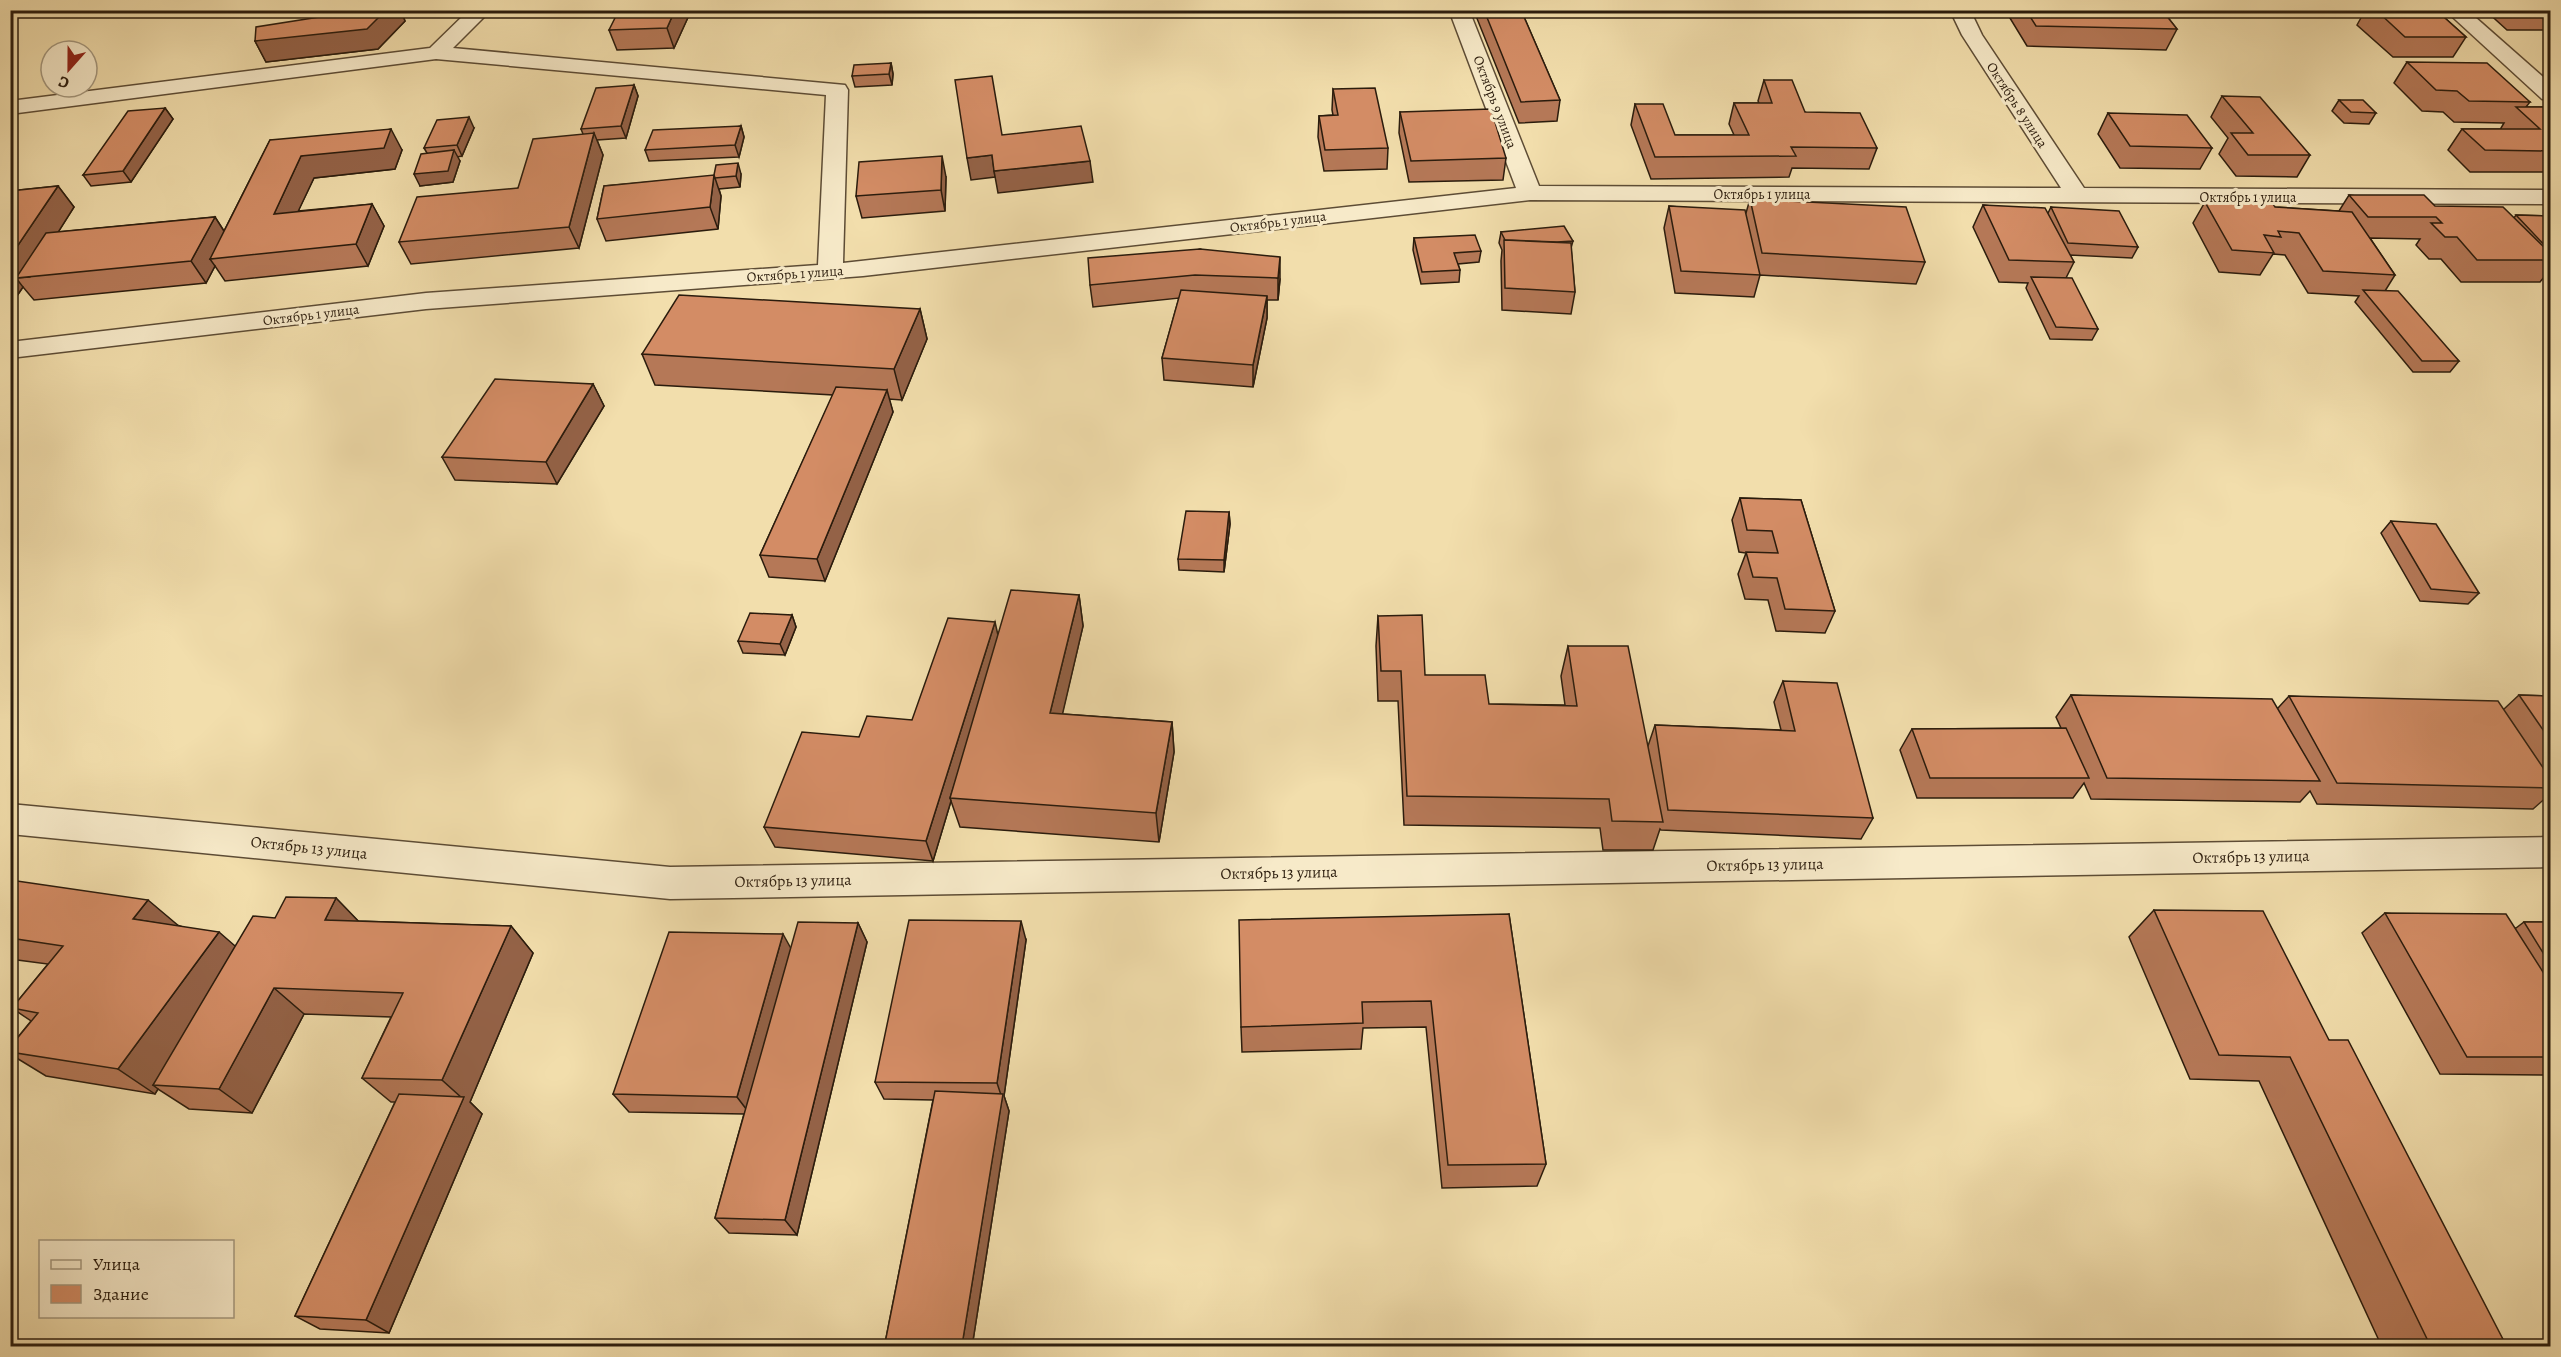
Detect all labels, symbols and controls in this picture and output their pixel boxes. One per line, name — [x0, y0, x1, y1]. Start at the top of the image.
north arrow — [39, 39, 99, 99]
street label: Октябрь 9 улица — [1468, 53, 1522, 152]
street label: Октябрь 8 улица — [1982, 58, 2052, 152]
text: С — [55, 70, 73, 94]
street label: Октябрь 1 улица — [1714, 185, 1811, 204]
street label: Октябрь 1 улица — [2200, 188, 2297, 207]
street label: Октябрь 1 улица — [1229, 207, 1328, 237]
street label: Октябрь 1 улица — [746, 261, 845, 287]
street label: Октябрь 1 улица — [262, 300, 361, 330]
street label: Октябрь 13 улица — [249, 831, 369, 865]
street label: Октябрь 13 улица — [2192, 845, 2310, 869]
street label: Октябрь 13 улица — [1706, 853, 1824, 877]
street label: Октябрь 13 улица — [1220, 861, 1338, 885]
street label: Октябрь 13 улица — [734, 869, 852, 893]
legend — [39, 1240, 234, 1318]
text: Улица — [93, 1252, 141, 1276]
text: Здание — [93, 1282, 149, 1306]

